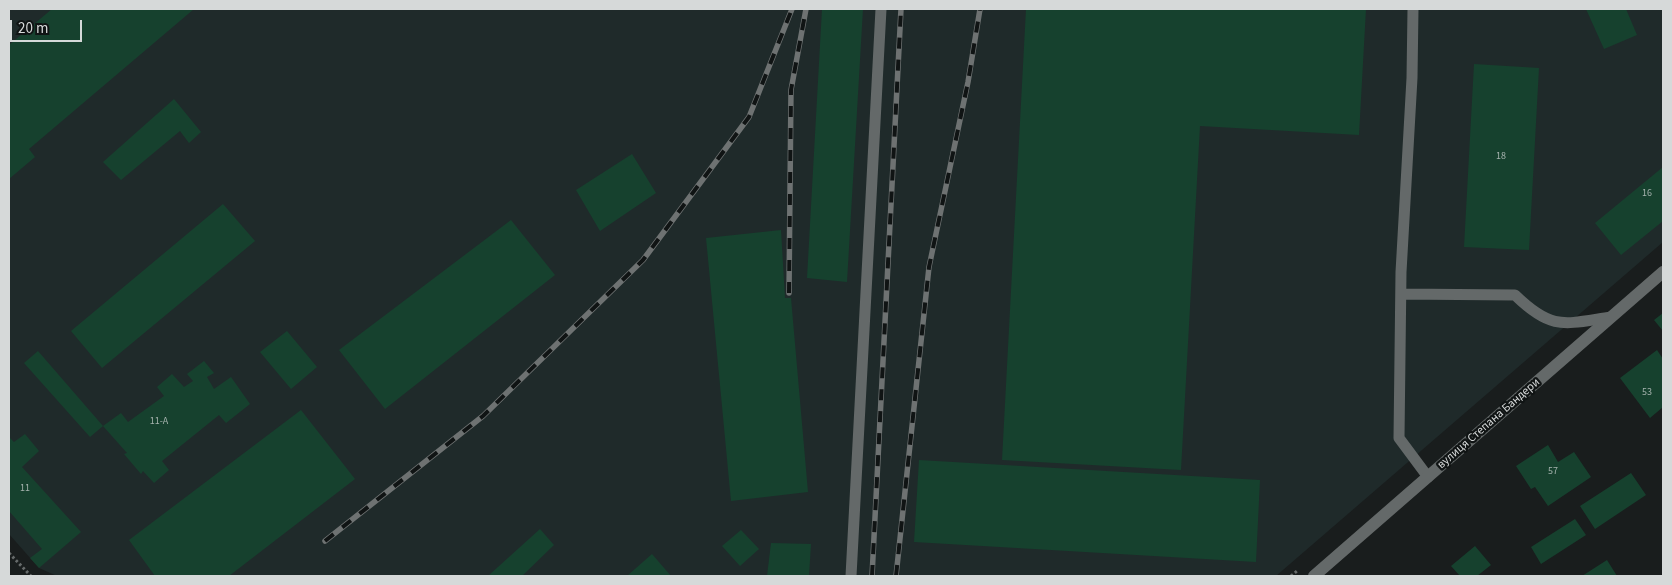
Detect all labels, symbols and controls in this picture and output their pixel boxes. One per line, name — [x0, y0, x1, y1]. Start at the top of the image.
scale bar — [12, 10, 85, 42]
text: 20 m — [18, 18, 48, 39]
house number: 18 — [1496, 151, 1506, 163]
house number: 16 — [1642, 188, 1652, 200]
street label: вулиця Степана Бандери — [1435, 376, 1543, 472]
house number: 53 — [1642, 387, 1652, 399]
house number: 11-А — [150, 416, 168, 428]
house number: 57 — [1548, 466, 1558, 478]
house number: 11 — [20, 483, 30, 495]

